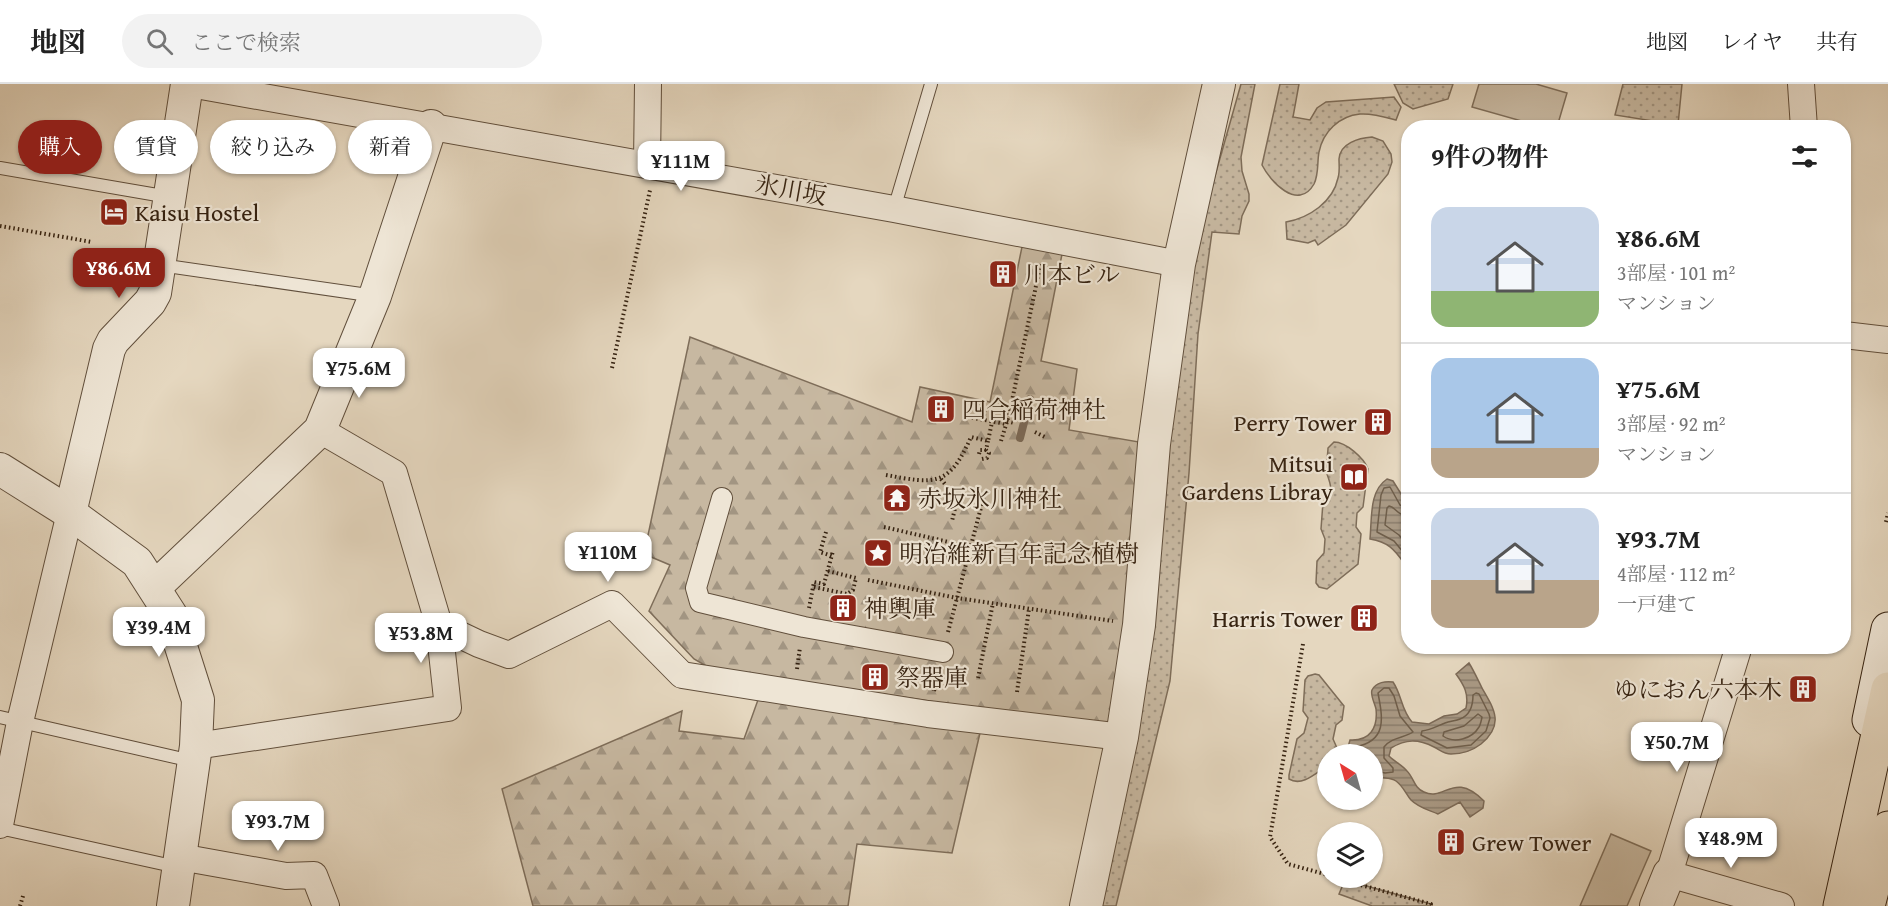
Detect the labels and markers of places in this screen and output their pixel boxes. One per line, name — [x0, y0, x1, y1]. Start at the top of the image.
pin: ¥111M — [639, 141, 723, 192]
place label: Kaisu Hostel — [135, 195, 260, 230]
hotel icon: Kaisu Hostel — [98, 196, 130, 228]
pin: ¥86.6M — [70, 248, 168, 299]
place label: 川本ビル — [1024, 257, 1120, 292]
building icon: 川本ビル — [987, 258, 1019, 290]
pin: ¥75.6M — [310, 348, 408, 399]
place label: 四合稲荷神社 — [962, 392, 1106, 427]
building icon: 四合稲荷神社 — [925, 393, 957, 425]
place label: Perry Tower — [1234, 405, 1357, 440]
building icon: Perry Tower — [1362, 406, 1394, 438]
place label: Mitsui Gardens Libray — [1182, 446, 1333, 509]
library icon: Mitsui Gardens Libray — [1338, 461, 1370, 493]
place label: 赤坂氷川神社 — [918, 481, 1062, 516]
temple icon: 赤坂氷川神社 — [881, 482, 913, 514]
pin: ¥110M — [566, 532, 650, 583]
place label: 明治維新百年記念植樹 — [899, 536, 1139, 571]
place icon: 明治維新百年記念植樹 — [862, 537, 894, 569]
place label: 神輿庫 — [864, 591, 936, 626]
building icon: 神輿庫 — [827, 592, 859, 624]
place label: Harris Tower — [1212, 601, 1343, 636]
building icon: Harris Tower — [1348, 602, 1380, 634]
pin: ¥39.4M — [110, 607, 208, 658]
pin: ¥53.8M — [372, 613, 470, 664]
place label: 祭器庫 — [896, 660, 968, 695]
building icon: 祭器庫 — [859, 661, 891, 693]
place label: ゆにおん六本木 — [1614, 672, 1782, 707]
building icon: ゆにおん六本木 — [1787, 673, 1819, 705]
pin: ¥50.7M — [1628, 722, 1726, 773]
pin: ¥93.7M — [229, 801, 327, 852]
pin: ¥48.9M — [1682, 818, 1780, 869]
place label: Grew Tower — [1472, 825, 1591, 860]
building icon: Grew Tower — [1435, 826, 1467, 858]

